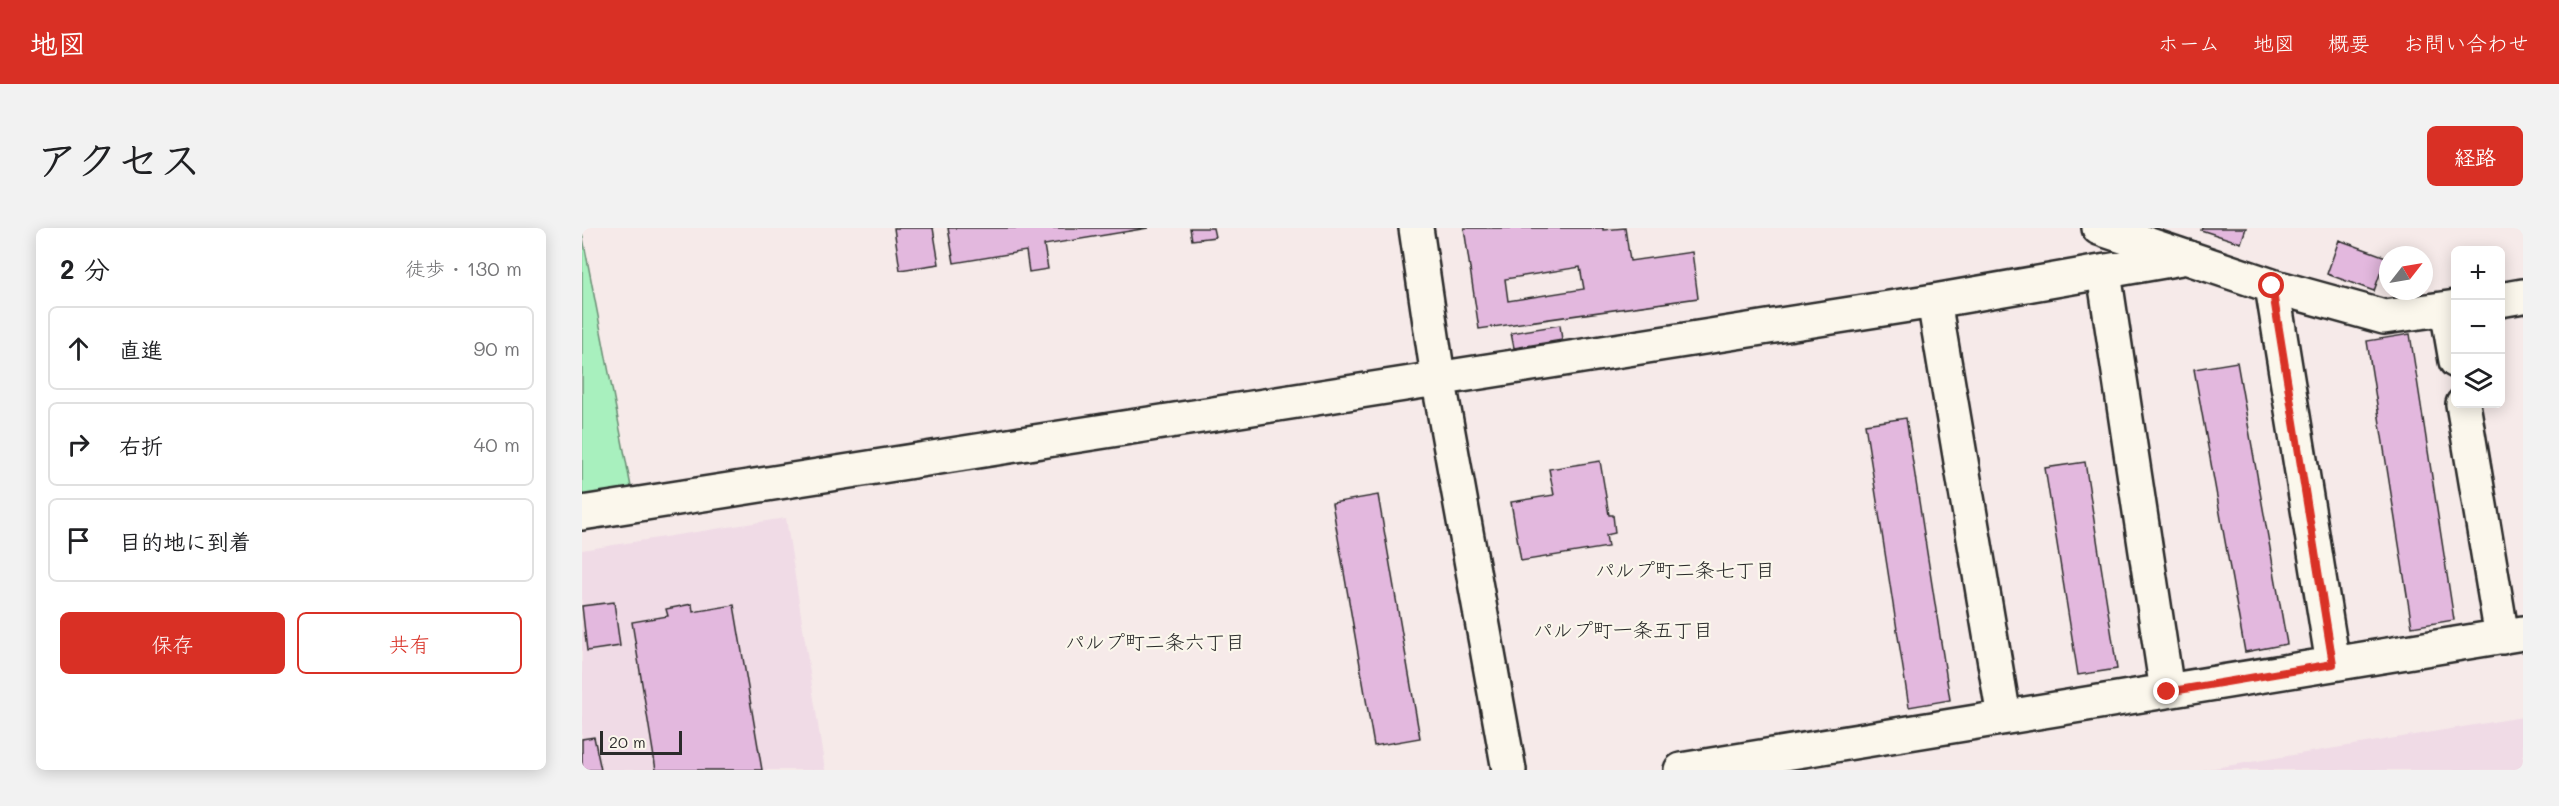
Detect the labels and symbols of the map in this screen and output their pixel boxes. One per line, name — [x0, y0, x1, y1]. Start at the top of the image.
north arrow — [2379, 246, 2433, 300]
route start — [2258, 272, 2284, 298]
district label: パルプ町二条七丁目 — [1595, 556, 1775, 582]
district label: パルプ町一条五丁目 — [1533, 616, 1713, 642]
district label: パルプ町二条六丁目 — [1065, 628, 1245, 654]
route end — [2153, 678, 2179, 704]
scale bar — [600, 728, 682, 756]

